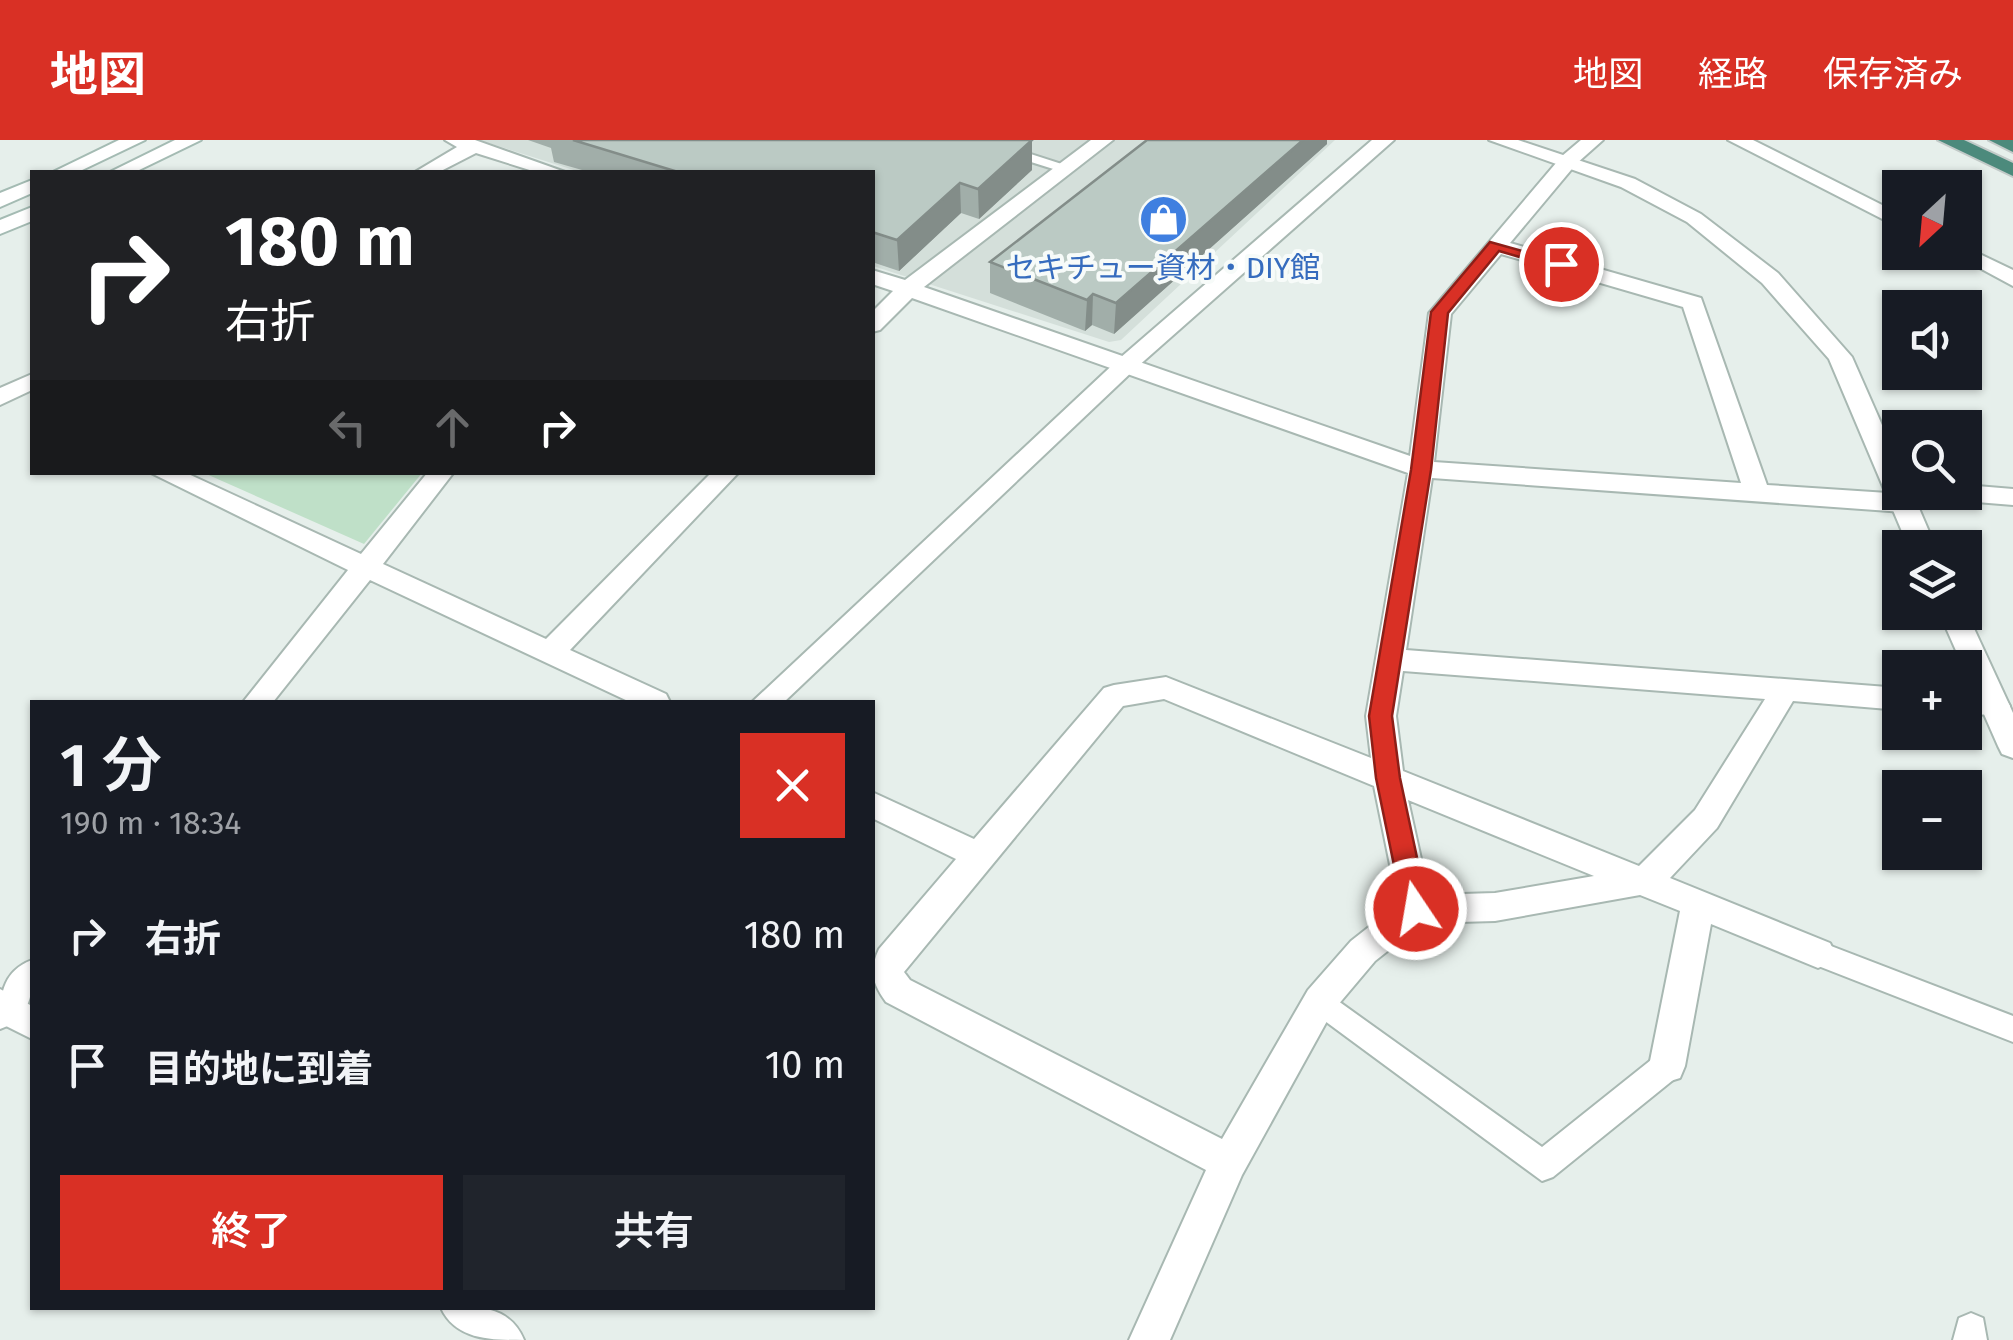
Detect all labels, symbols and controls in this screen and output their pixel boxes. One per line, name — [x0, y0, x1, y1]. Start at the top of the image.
text: 地図 — [50, 46, 146, 104]
text: 地図 — [1573, 53, 1643, 95]
text: 経路 — [1698, 53, 1768, 95]
text: 保存済み — [1823, 53, 1963, 95]
north arrow — [1882, 170, 1982, 270]
map controls — [1882, 170, 1982, 870]
shop icon: セキチュー資材・DIY館 — [1137, 193, 1189, 245]
text: 180 m — [225, 200, 415, 284]
icon: right — [60, 210, 190, 340]
pin — [1519, 222, 1604, 307]
icon: arrive — [1534, 237, 1589, 292]
place label: セキチュー資材・DIY館 — [1006, 250, 1320, 286]
button: sound — [1882, 290, 1982, 390]
text: 右折 — [225, 295, 315, 349]
icon: left — [320, 400, 375, 455]
icon: ahead — [425, 400, 480, 455]
icon: right — [530, 400, 585, 455]
button: search — [1882, 410, 1982, 510]
button: layers — [1882, 530, 1982, 630]
button: + — [1882, 650, 1982, 750]
text: 1 分 — [60, 730, 162, 802]
button: close — [740, 733, 845, 838]
button: − — [1882, 770, 1982, 870]
text: 190 m · 18:34 — [60, 804, 241, 842]
position arrow — [1364, 857, 1468, 961]
icon: right — [60, 908, 115, 963]
text: 180 m — [744, 912, 845, 958]
text: 右折 — [145, 916, 221, 962]
icon: arrive — [60, 1038, 115, 1093]
text: 10 m — [765, 1042, 845, 1088]
text: 目的地に到着 — [145, 1046, 373, 1092]
button: 終了 — [60, 1175, 443, 1290]
button: 共有 — [463, 1175, 845, 1290]

